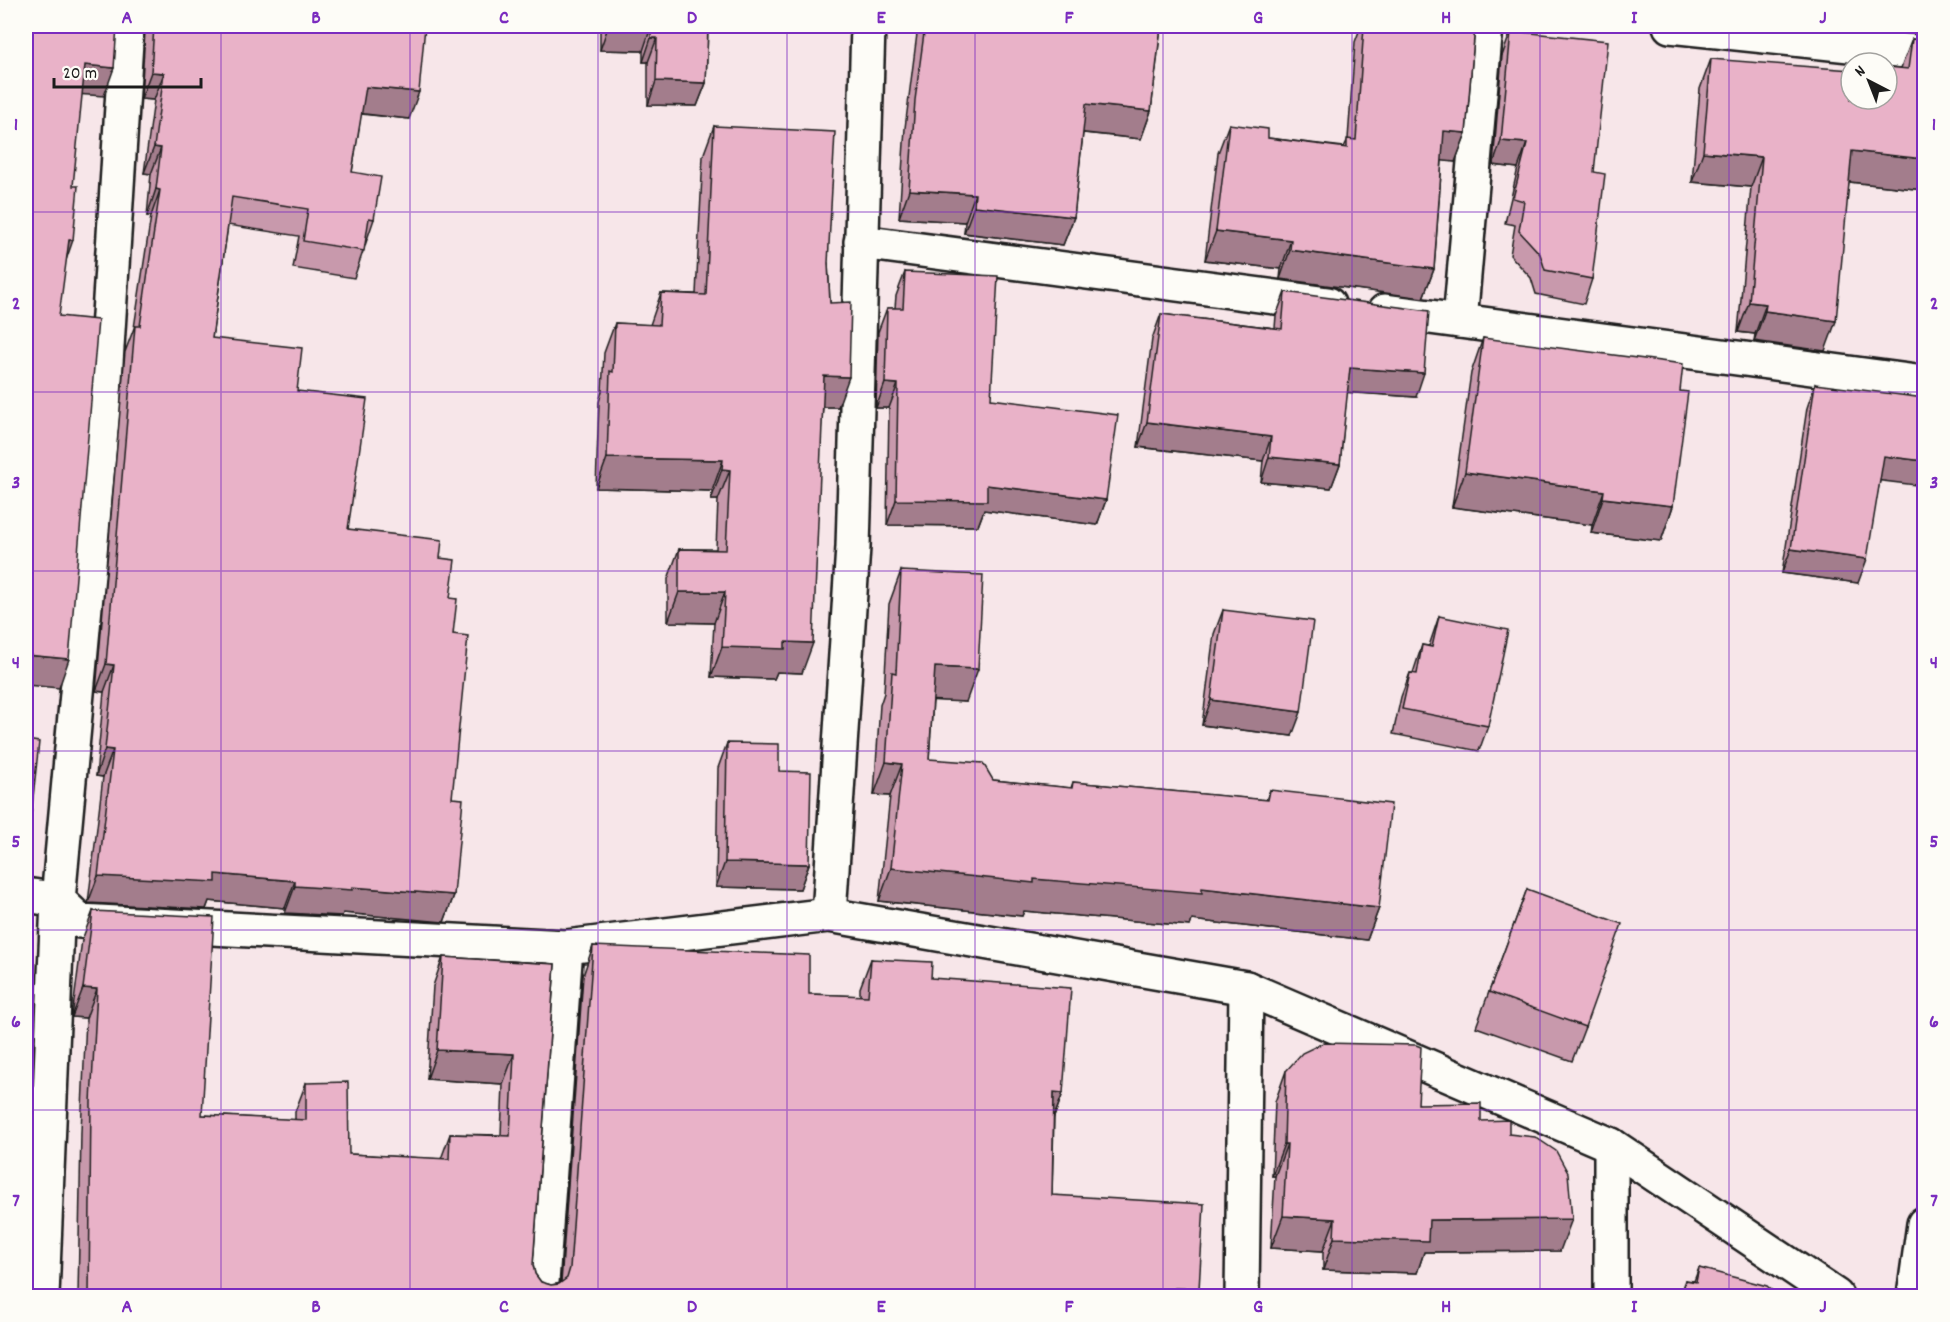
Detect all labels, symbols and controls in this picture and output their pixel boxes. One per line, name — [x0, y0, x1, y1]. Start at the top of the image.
text: A — [122, 5, 133, 33]
text: B — [311, 5, 321, 33]
text: C — [499, 5, 509, 33]
text: D — [687, 5, 698, 33]
text: E — [876, 5, 886, 33]
text: F — [1065, 5, 1075, 33]
text: G — [1253, 5, 1263, 33]
text: H — [1441, 5, 1451, 33]
text: I — [1631, 5, 1638, 33]
text: J — [1819, 5, 1827, 33]
scale bar — [54, 51, 201, 89]
north arrow — [1839, 51, 1899, 111]
text: N — [1850, 60, 1871, 83]
text: 20 m — [63, 62, 97, 87]
text: 1 — [14, 112, 18, 140]
text: 1 — [1932, 112, 1936, 140]
text: 2 — [12, 291, 20, 319]
text: 2 — [1930, 291, 1938, 319]
text: 3 — [12, 470, 20, 498]
text: 3 — [1930, 470, 1938, 498]
text: 4 — [12, 650, 20, 678]
text: 4 — [1930, 650, 1938, 678]
text: 5 — [11, 829, 21, 857]
text: 5 — [1929, 829, 1939, 857]
text: 6 — [11, 1009, 21, 1037]
text: 6 — [1929, 1009, 1939, 1037]
text: 7 — [12, 1188, 20, 1216]
text: 7 — [1930, 1188, 1938, 1216]
text: A — [122, 1294, 133, 1322]
text: B — [311, 1294, 321, 1322]
text: C — [499, 1294, 509, 1322]
text: D — [687, 1294, 698, 1322]
text: E — [876, 1294, 886, 1322]
text: F — [1065, 1294, 1075, 1322]
text: G — [1253, 1294, 1263, 1322]
text: H — [1441, 1294, 1451, 1322]
text: I — [1631, 1294, 1638, 1322]
text: J — [1819, 1294, 1827, 1322]

